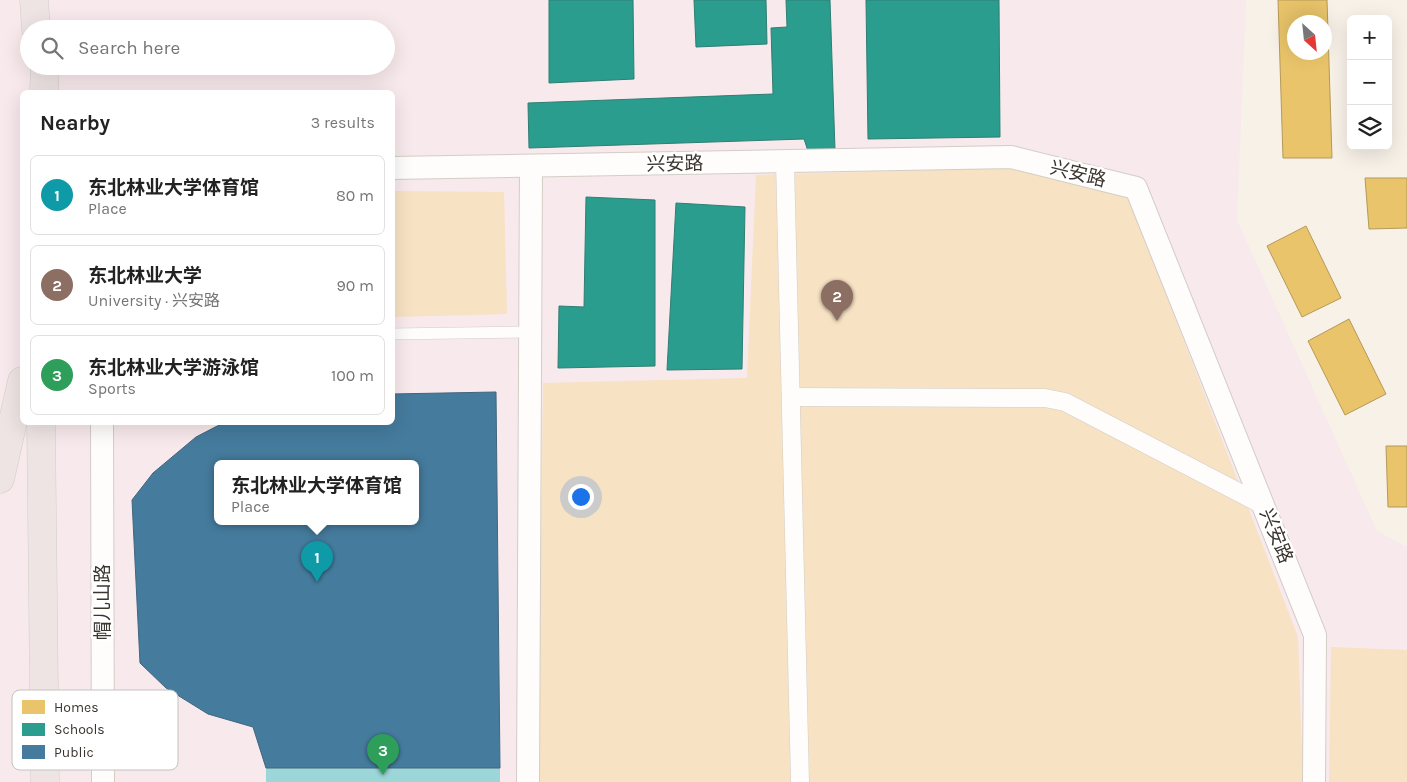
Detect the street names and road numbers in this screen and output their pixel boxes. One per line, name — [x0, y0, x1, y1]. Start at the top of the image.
street label: 兴安路 — [646, 153, 704, 175]
street label: 兴安路 — [1048, 156, 1108, 192]
street label: 兴安路 — [1255, 505, 1297, 567]
street label: 帽儿山路 — [92, 564, 114, 640]

